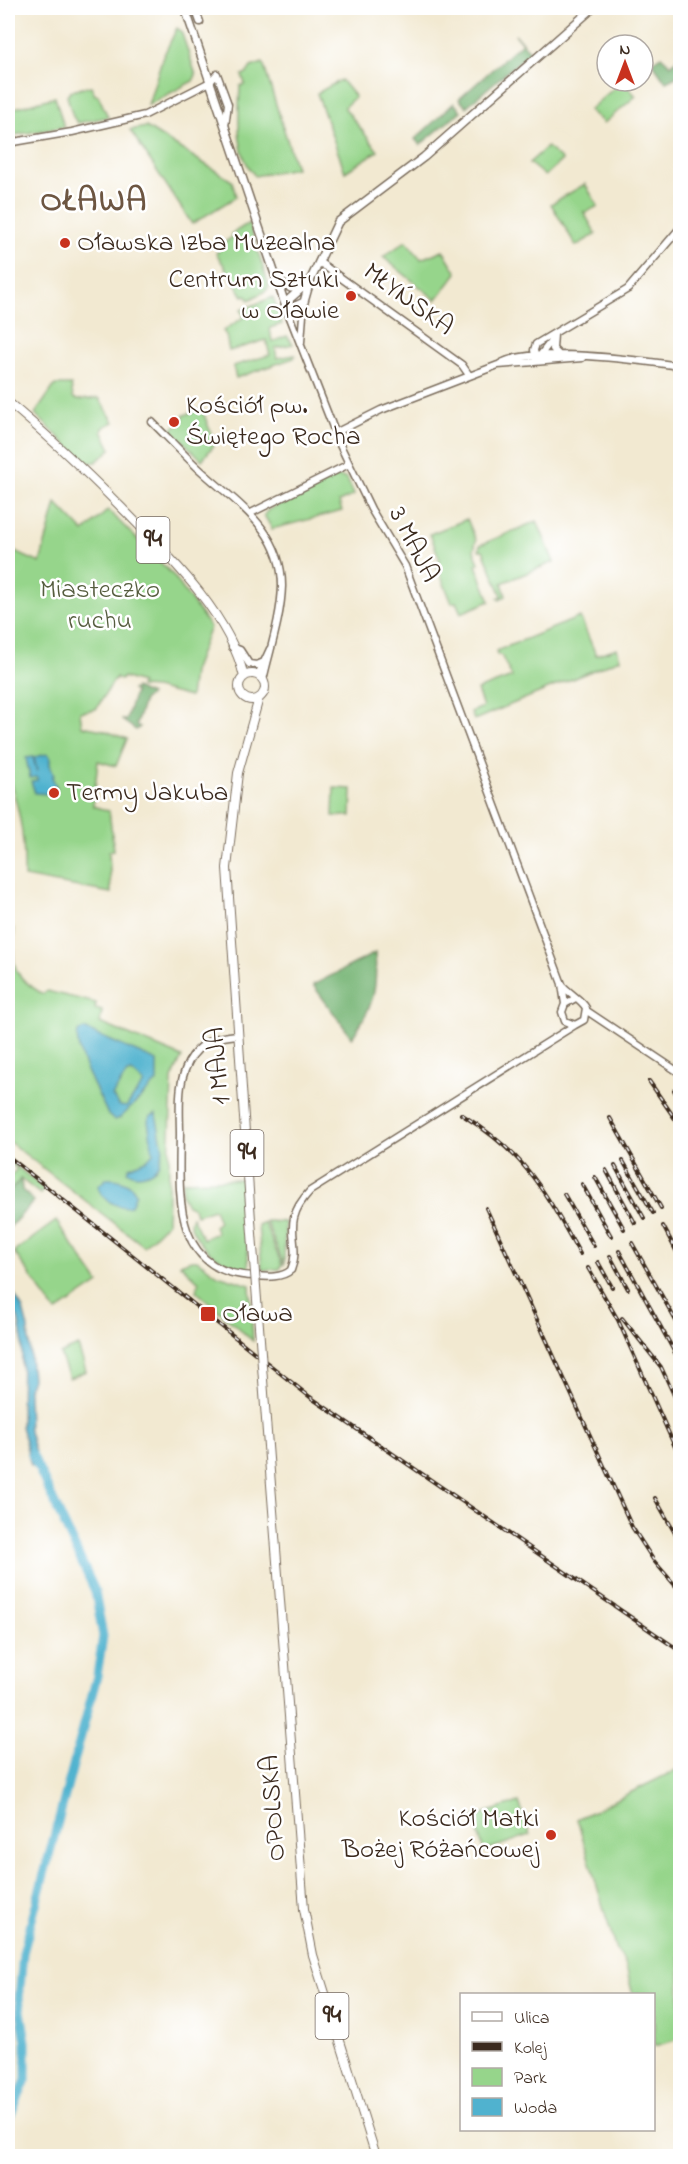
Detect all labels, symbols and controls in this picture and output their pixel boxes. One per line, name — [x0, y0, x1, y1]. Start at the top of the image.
north arrow — [595, 33, 655, 93]
text: N — [620, 38, 631, 62]
district label: OŁAWA — [40, 178, 148, 226]
place label: Oławska Izba Muzealna — [77, 224, 335, 263]
marker: Oławska Izba Muzealna — [58, 236, 72, 250]
street label: MŁYŃSKA — [354, 254, 462, 346]
place label: Centrum Sztuki w Oławie — [168, 261, 340, 331]
marker: Centrum Sztuki w Oławie — [344, 289, 358, 303]
place label: Kościół pw. Świętego Rocha — [186, 387, 360, 457]
marker: Kościół pw. Świętego Rocha — [167, 415, 181, 429]
street label: 3 MAJA — [377, 500, 449, 590]
road number: 94 — [136, 517, 170, 563]
park label: Miasteczko ruchu — [40, 571, 160, 641]
place label: Termy Jakuba — [66, 774, 228, 813]
marker: Termy Jakuba — [47, 786, 61, 800]
street label: 1 MAJA — [196, 1025, 242, 1107]
road number: 94 — [230, 1130, 264, 1176]
place label: Oława — [222, 1295, 293, 1334]
marker: Oława — [199, 1305, 217, 1323]
street label: OPOLSKA — [251, 1753, 297, 1863]
place label: Kościół Matki Bożej Różańcowej — [341, 1800, 540, 1870]
marker: Kościół Matki Bożej Różańcowej — [544, 1828, 558, 1842]
road number: 94 — [316, 1993, 348, 2039]
legend — [460, 1993, 655, 2131]
text: Ulica — [514, 2006, 549, 2032]
text: Kolej — [514, 2036, 547, 2062]
text: Park — [514, 2066, 547, 2092]
text: Woda — [514, 2096, 557, 2122]

